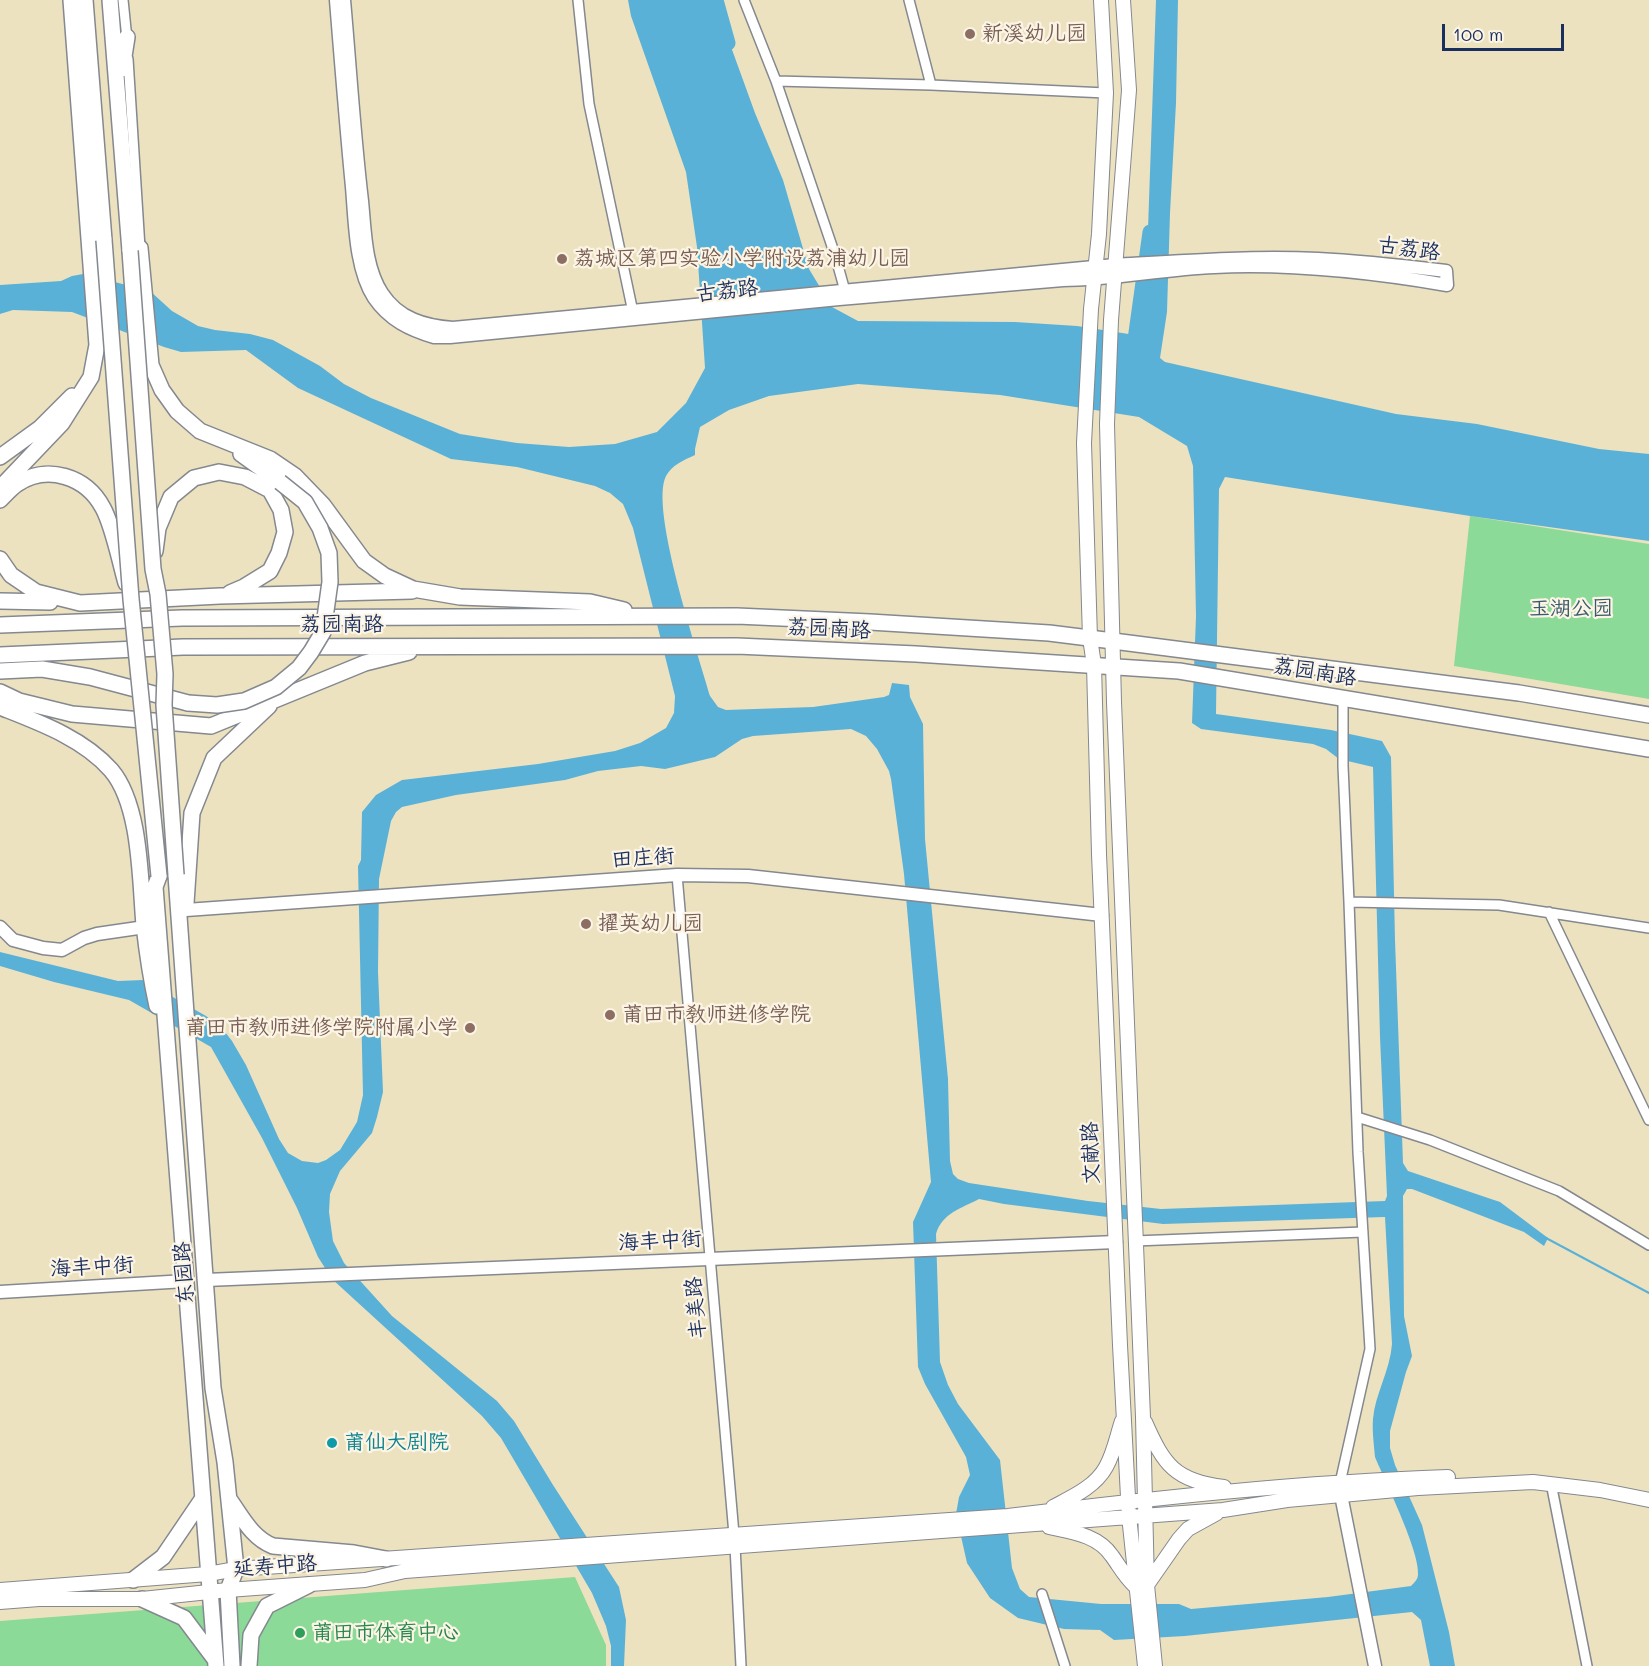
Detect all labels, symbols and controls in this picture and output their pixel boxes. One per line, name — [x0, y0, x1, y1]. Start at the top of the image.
scale bar — [1445, 12, 1566, 50]
place label: 新溪幼儿园 — [982, 21, 1087, 47]
text: 100 m — [1453, 22, 1503, 46]
marker: 新溪幼儿园 — [963, 27, 977, 41]
street label: 古荔路 — [1376, 232, 1442, 266]
place label: 荔城区第四实验小学附设荔浦幼儿园 — [574, 246, 910, 272]
marker: 荔城区第四实验小学附设荔浦幼儿园 — [555, 252, 569, 266]
street label: 古荔路 — [694, 275, 760, 307]
park label: 玉湖公园 — [1529, 596, 1613, 622]
street label: 荔园南路 — [300, 612, 384, 638]
street label: 荔园南路 — [786, 614, 872, 644]
street label: 荔园南路 — [1272, 653, 1358, 691]
street label: 田庄街 — [611, 843, 675, 873]
place label: 擢英幼儿园 — [598, 911, 703, 937]
marker: 擢英幼儿园 — [579, 917, 593, 931]
place label: 莆田市教师进修学院 — [622, 1002, 811, 1028]
marker: 莆田市教师进修学院 — [603, 1008, 617, 1022]
place label: 莆田市教师进修学院附属小学 — [185, 1015, 458, 1041]
marker: 莆田市教师进修学院附属小学 — [463, 1021, 477, 1035]
street label: 文献路 — [1077, 1121, 1105, 1185]
street label: 海丰中街 — [617, 1226, 703, 1256]
street label: 东园路 — [169, 1241, 199, 1305]
street label: 海丰中街 — [49, 1252, 135, 1282]
street label: 丰美路 — [681, 1276, 711, 1340]
place label: 莆仙大剧院 — [344, 1430, 449, 1456]
marker: 莆仙大剧院 — [325, 1436, 339, 1450]
street label: 延寿中路 — [232, 1551, 318, 1581]
place label: 莆田市体育中心 — [312, 1620, 459, 1646]
marker: 莆田市体育中心 — [293, 1626, 307, 1640]

